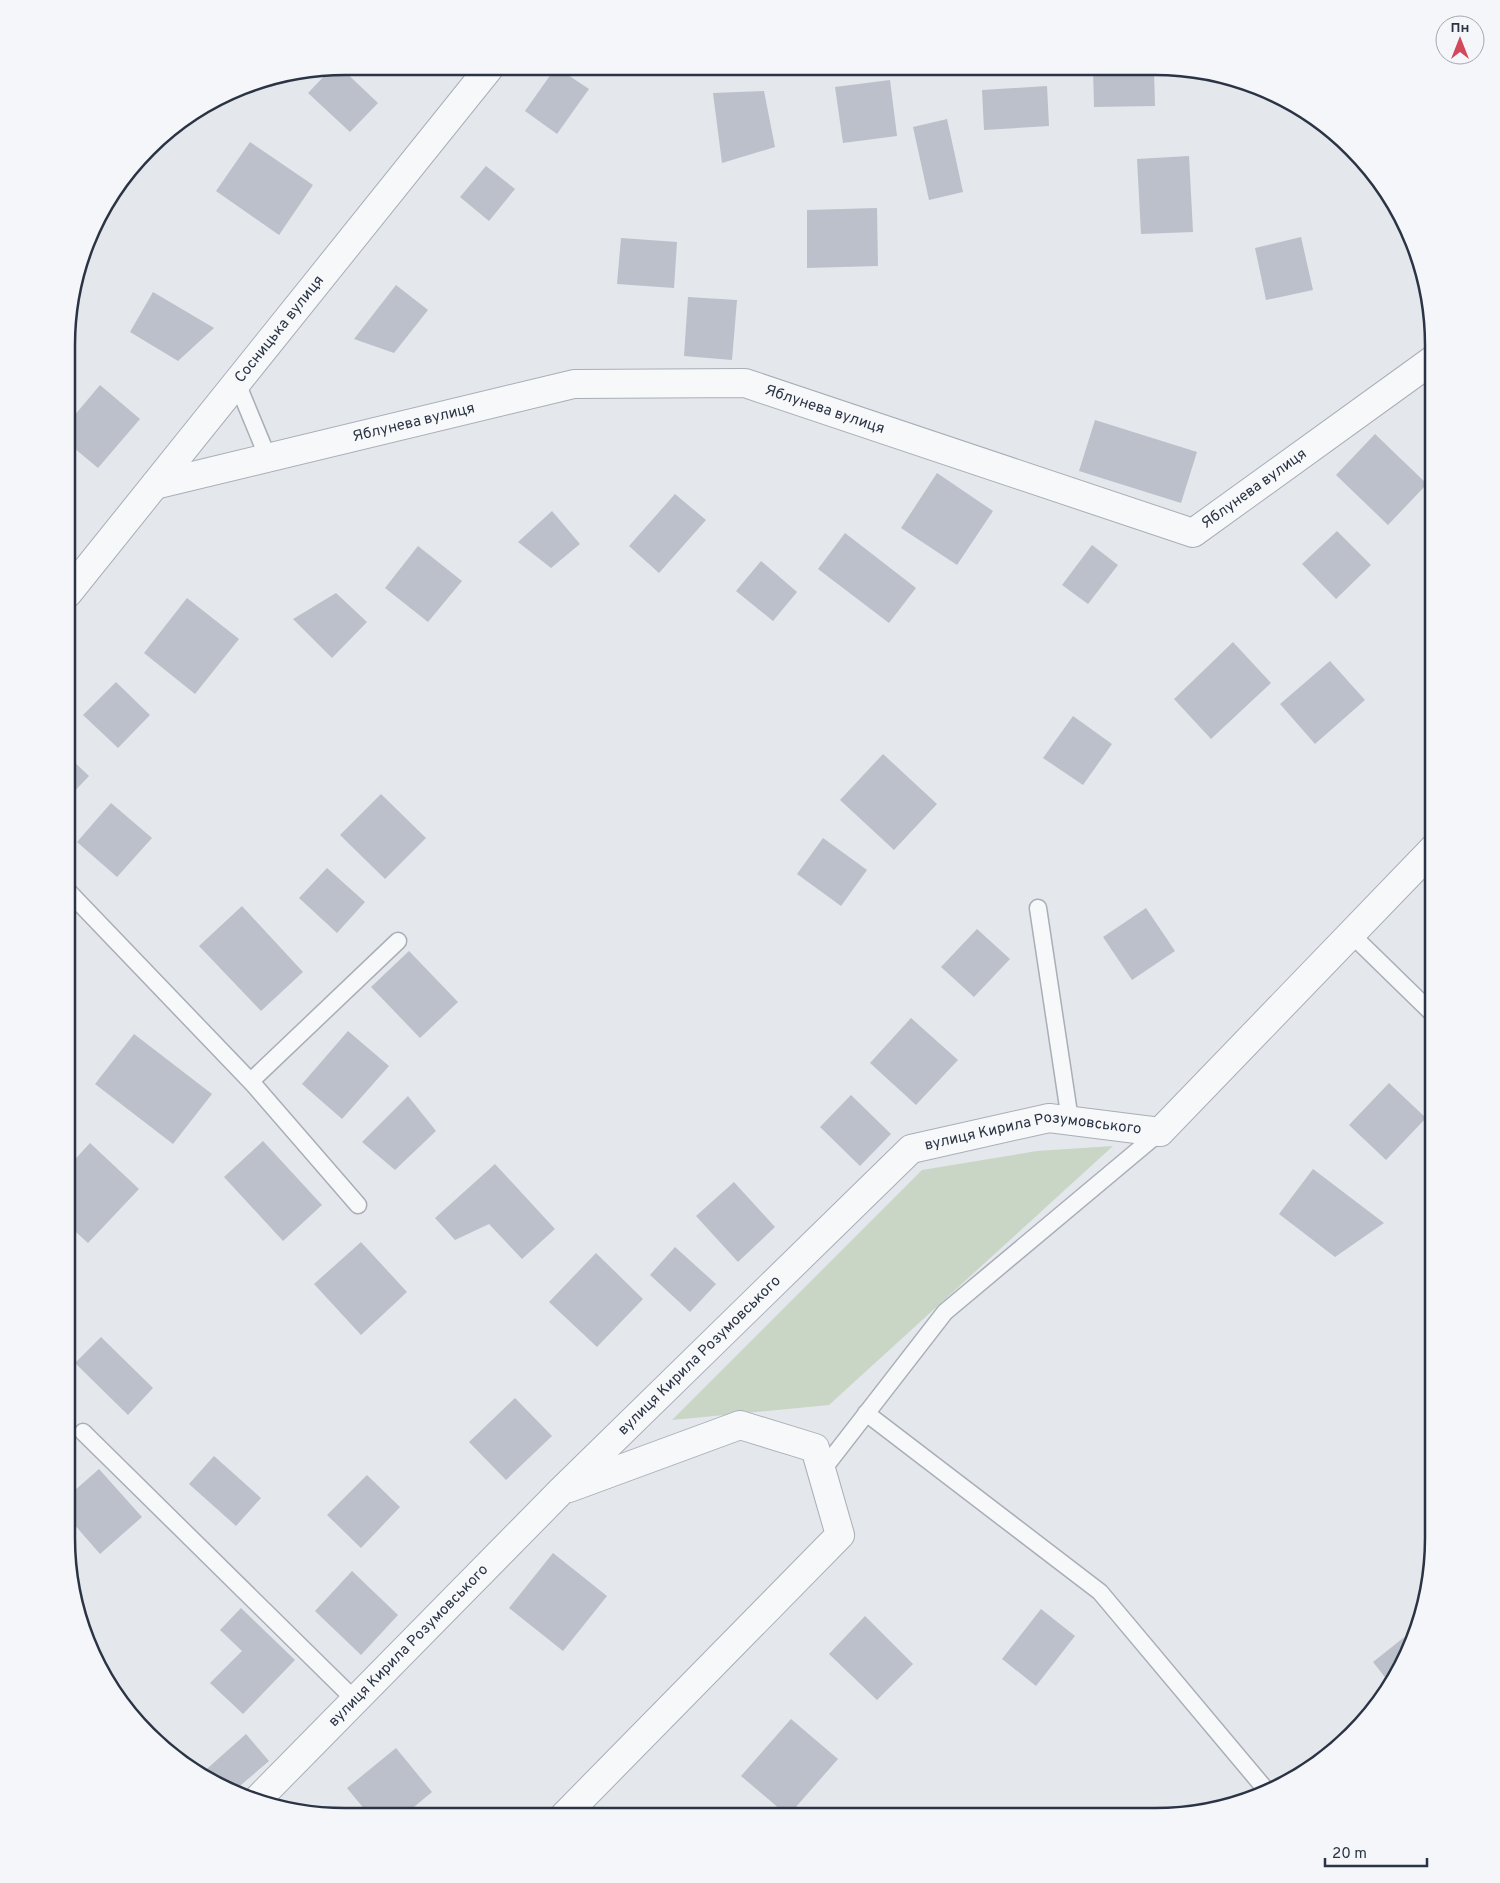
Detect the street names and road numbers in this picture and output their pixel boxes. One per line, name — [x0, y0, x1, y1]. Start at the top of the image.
street label: Сосницька вулиця — [231, 272, 328, 387]
street label: Яблунева вулиця — [762, 381, 887, 439]
street label: Яблунева вулиця — [351, 399, 477, 447]
street label: Яблунева вулиця — [1198, 444, 1311, 533]
street label: вулиця Кирила Розумовського — [923, 1108, 1143, 1155]
street label: вулиця Кирила Розумовського — [614, 1272, 785, 1439]
street label: вулиця Кирила Розумовського — [325, 1561, 493, 1731]

